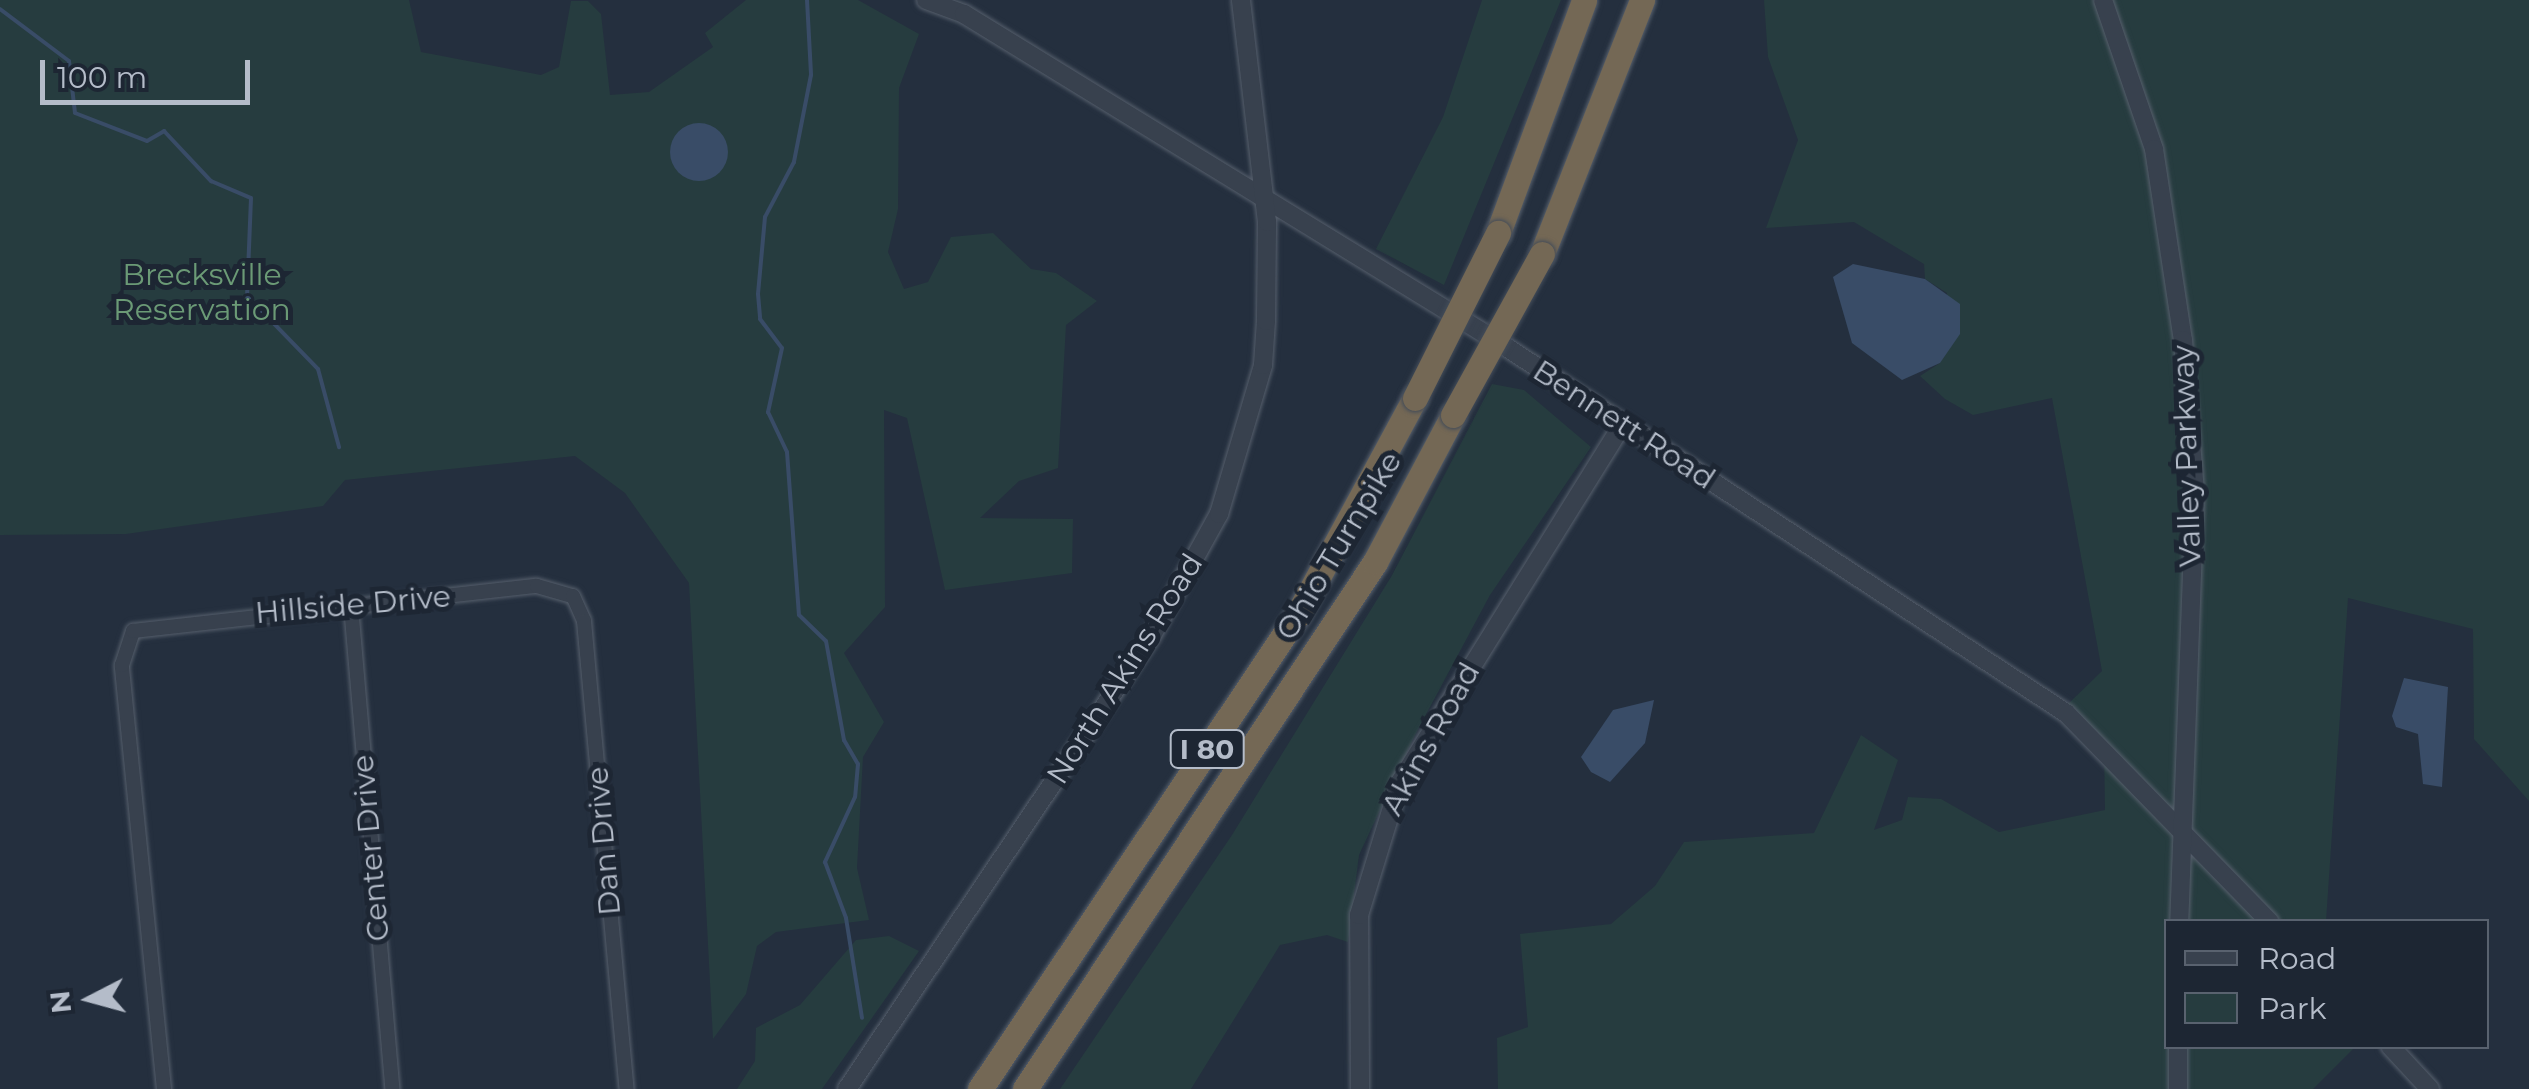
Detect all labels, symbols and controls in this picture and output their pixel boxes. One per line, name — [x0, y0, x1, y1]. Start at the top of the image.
scale bar — [45, 40, 255, 102]
text: 100 m — [57, 59, 147, 96]
park label: Brecksville Reservation — [113, 257, 291, 328]
street label: Valley Parkway — [2165, 344, 2209, 568]
street label: Bennett Road — [1526, 353, 1722, 497]
street label: Ohio Turnpike — [1269, 445, 1409, 647]
street label: North Akins Road — [1040, 547, 1210, 791]
street label: Hillside Drive — [254, 579, 452, 631]
street label: Akins Road — [1374, 656, 1488, 822]
road number: I 80 — [1170, 726, 1244, 772]
street label: Center Drive — [345, 753, 397, 943]
street label: Dan Drive — [580, 765, 628, 917]
legend — [2164, 919, 2489, 1049]
text: Road — [2258, 940, 2336, 977]
north arrow — [40, 949, 140, 1049]
text: N — [42, 989, 78, 1015]
text: Park — [2258, 990, 2327, 1027]

